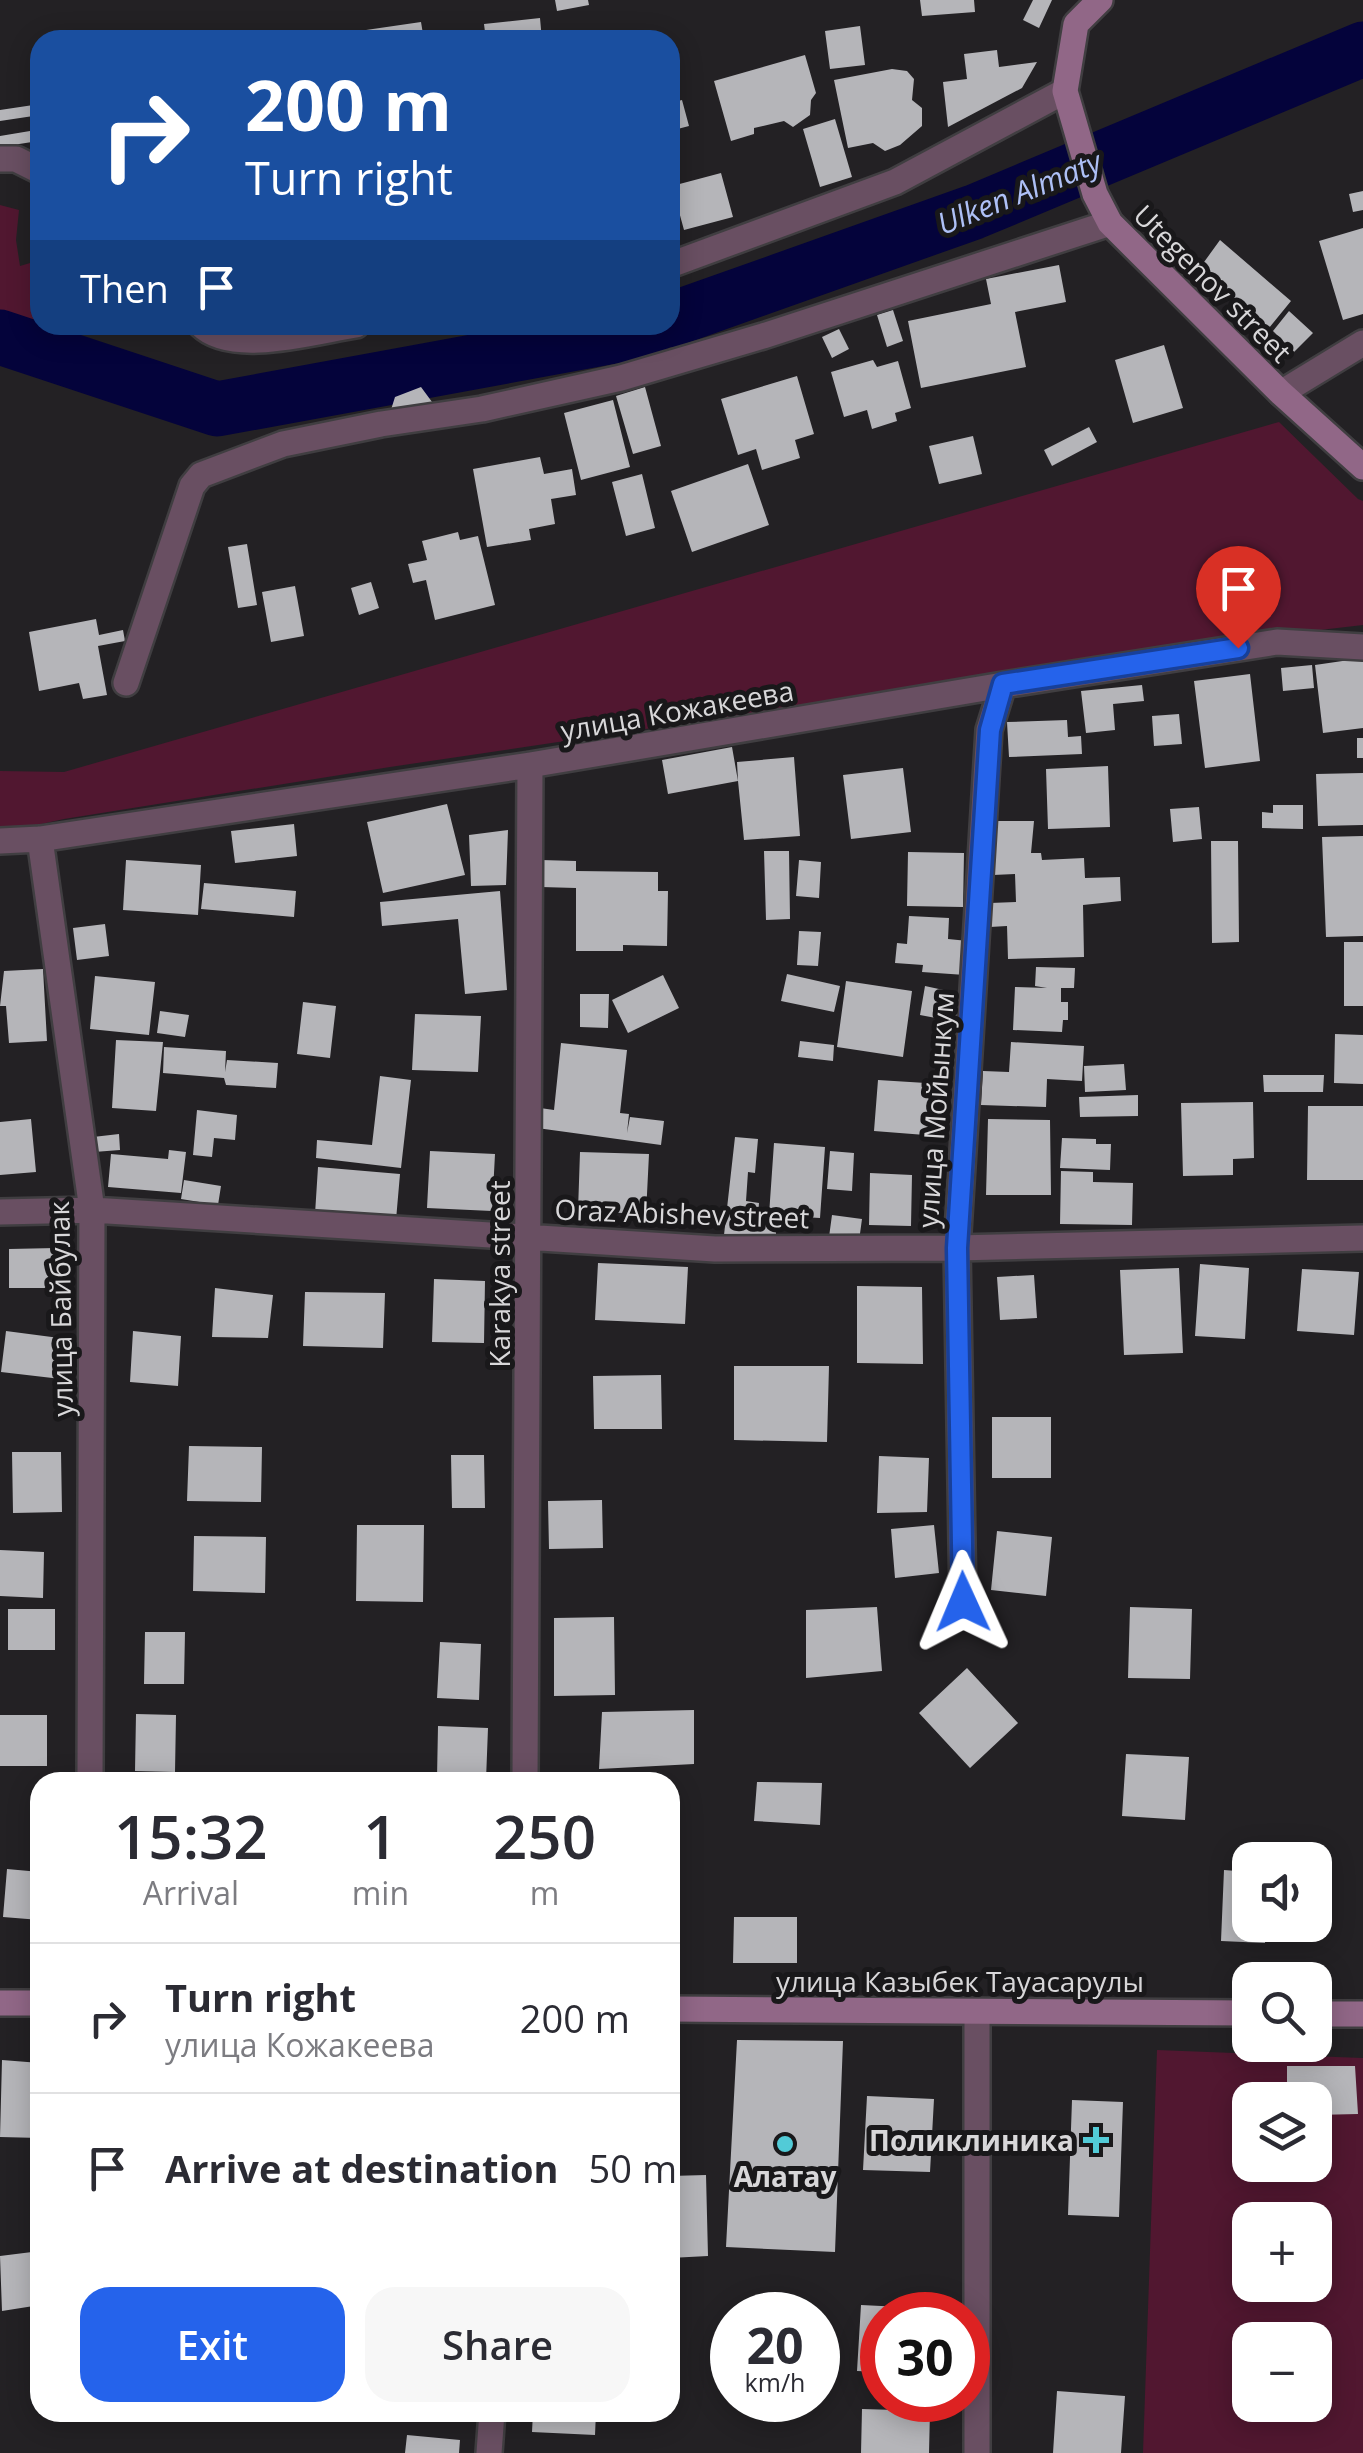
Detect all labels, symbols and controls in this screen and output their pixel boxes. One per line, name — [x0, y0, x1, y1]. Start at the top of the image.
text: 200 m — [245, 56, 452, 152]
icon: right — [80, 70, 210, 200]
water label: Ulken Almaty — [931, 140, 1109, 244]
text: Turn right — [245, 147, 453, 208]
street label: Utegenov street — [1126, 196, 1300, 370]
icon: arrive — [189, 260, 244, 315]
text: Then — [80, 262, 169, 314]
pin — [1196, 546, 1281, 649]
icon: arrive — [1211, 561, 1266, 616]
street label: улица Кожакеева — [558, 671, 796, 749]
street label: улица Мойынкум — [908, 991, 962, 1229]
street label: Karakya street — [480, 1180, 518, 1368]
street label: Oraz Abishev street — [554, 1190, 810, 1236]
street label: улица Байбулак — [39, 1200, 81, 1417]
position arrow — [911, 1550, 1015, 1654]
text: 15:32 — [114, 1795, 268, 1877]
text: 1 — [363, 1795, 398, 1877]
text: 250 — [493, 1795, 596, 1877]
map controls — [1232, 1842, 1332, 2422]
button: sound — [1232, 1842, 1332, 1942]
text: Arrival — [143, 1871, 239, 1914]
text: min — [352, 1871, 409, 1914]
text: m — [530, 1871, 559, 1914]
street label: улица Казыбек Тауасарулы — [776, 1962, 1144, 2000]
button: search — [1232, 1962, 1332, 2062]
text: Turn right — [165, 1971, 356, 2023]
icon: right — [80, 1991, 135, 2046]
text: 200 m — [520, 1992, 630, 2044]
text: улица Кожакеева — [165, 2023, 435, 2066]
button: layers — [1232, 2082, 1332, 2182]
place label: Поликлиника — [869, 2121, 1074, 2159]
marker: Поликлиника — [1083, 2127, 1109, 2153]
marker: Алатау — [774, 2133, 796, 2155]
icon: arrive — [80, 2141, 135, 2196]
text: Arrive at destination — [165, 2142, 559, 2194]
text: 50 m — [589, 2142, 677, 2194]
place label: Алатау — [734, 2157, 836, 2195]
button: + — [1232, 2202, 1332, 2302]
button: Exit — [80, 2287, 345, 2402]
button: Share — [365, 2287, 630, 2402]
speed limit sign: 30 — [860, 2292, 990, 2422]
text: 20 — [746, 2311, 804, 2379]
button: − — [1232, 2322, 1332, 2422]
text: km/h — [745, 2365, 805, 2399]

